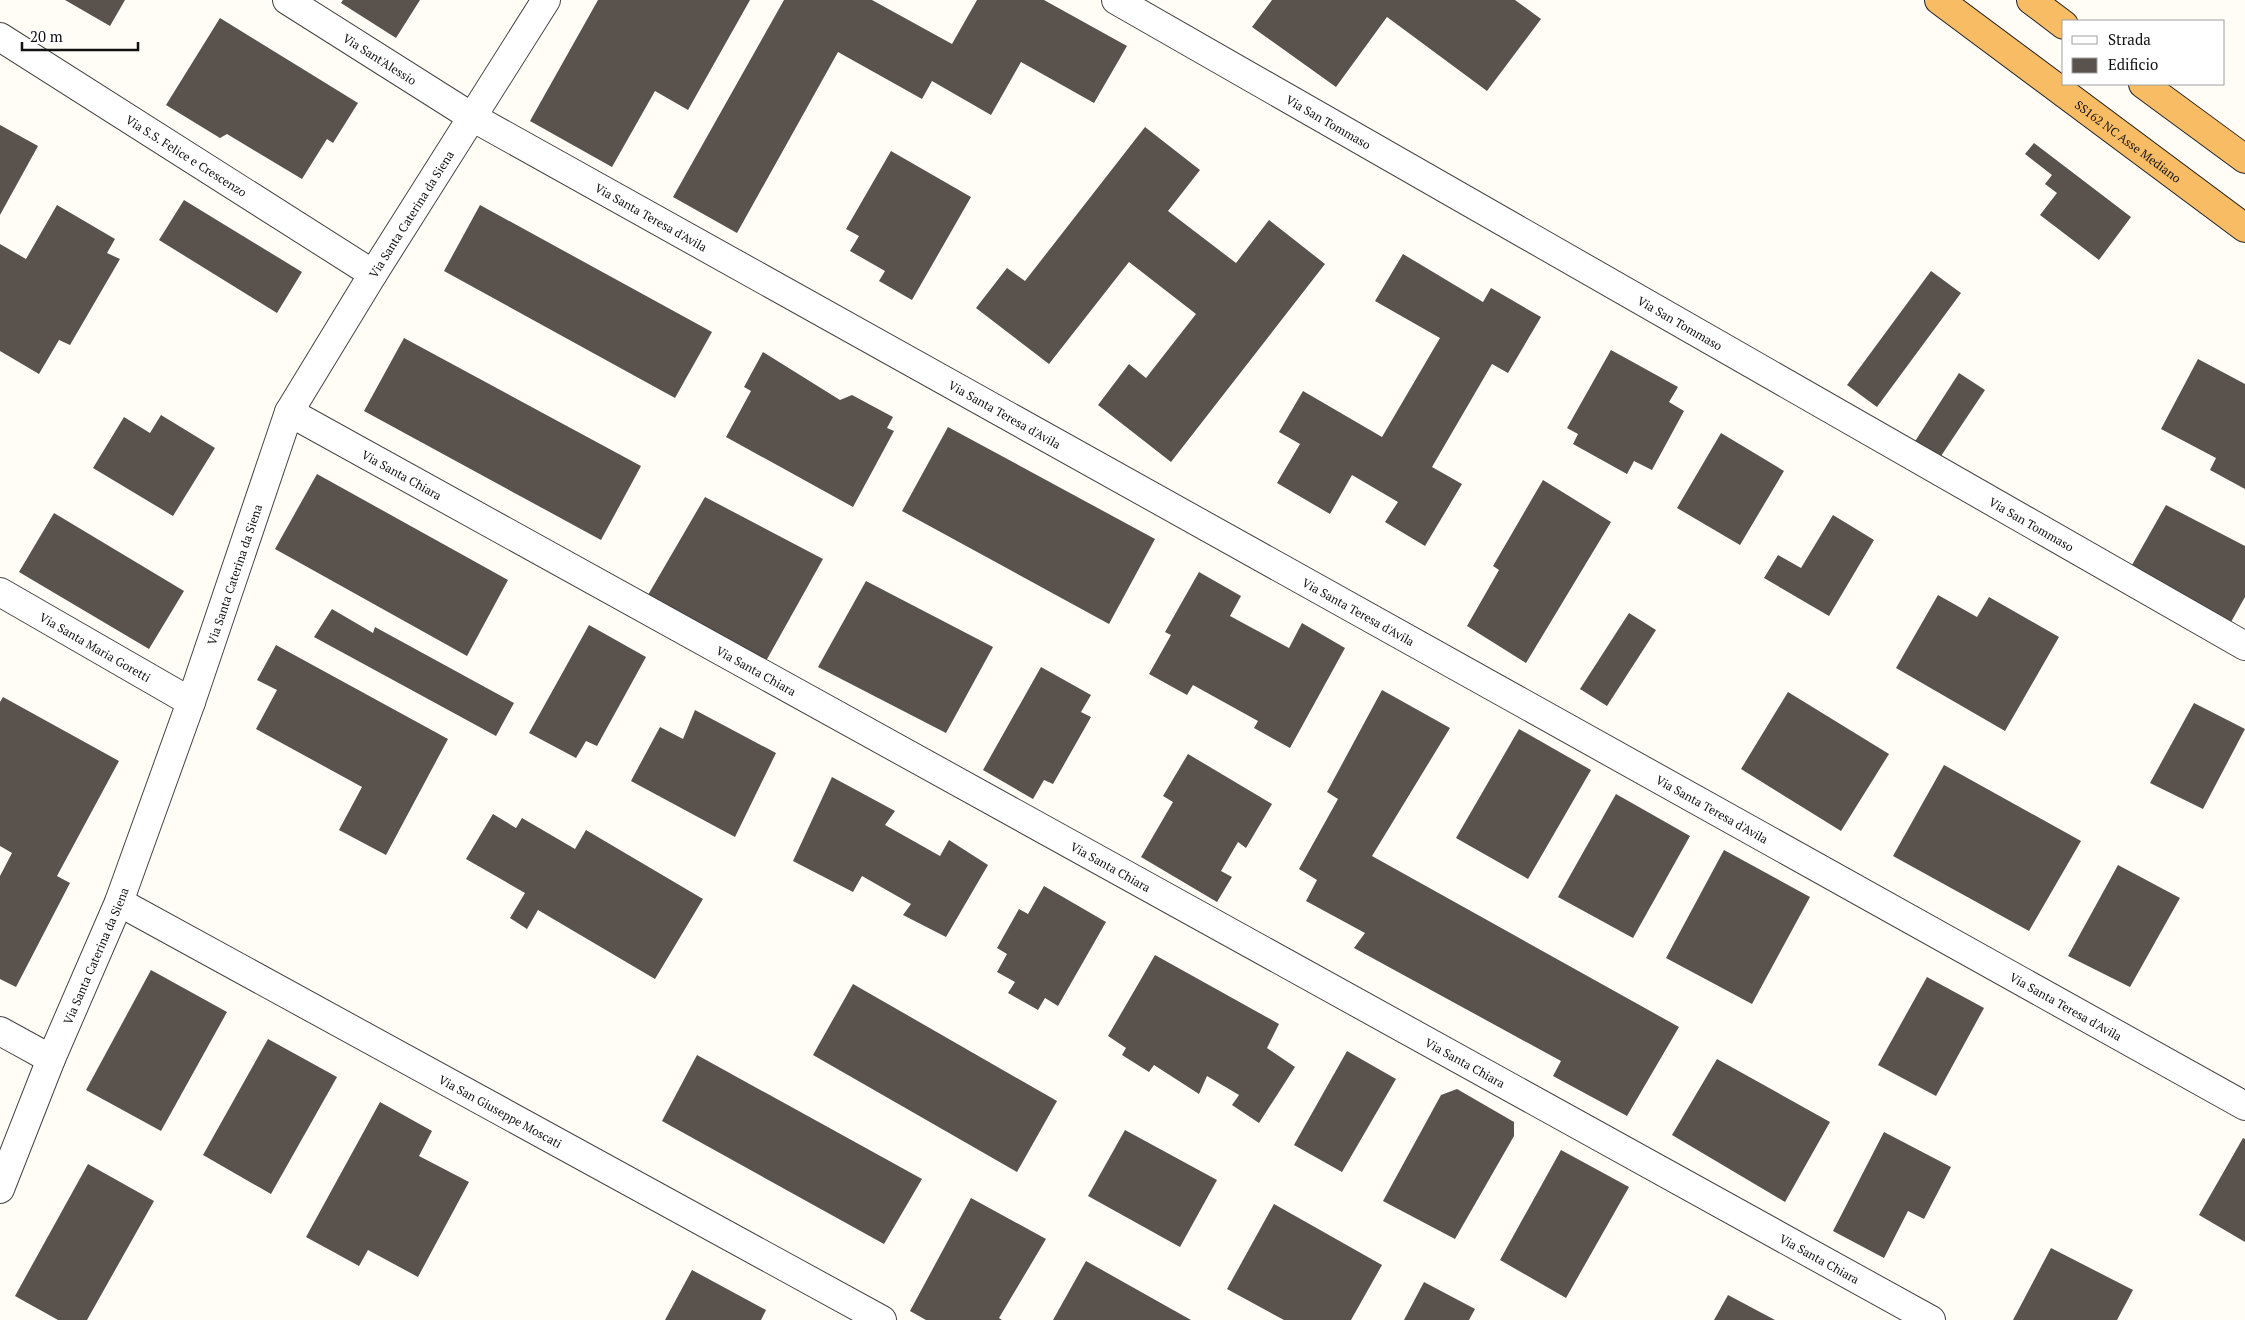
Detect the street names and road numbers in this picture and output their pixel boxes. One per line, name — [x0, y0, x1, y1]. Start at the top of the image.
street label: Via Sant'Alessio — [340, 30, 420, 88]
street label: Via San Tommaso — [1284, 91, 1374, 152]
street label: SS162 NC Asse Mediano — [2072, 97, 2185, 186]
street label: Via S.S. Felice e Crescenzo — [123, 112, 250, 200]
street label: Via Santa Caterina da Siena — [365, 148, 457, 280]
street label: Via Santa Teresa d'Avila — [592, 180, 710, 254]
street label: Via San Tommaso — [1635, 293, 1726, 353]
street label: Via Santa Teresa d'Avila — [946, 377, 1064, 451]
street label: Via Santa Chiara — [359, 446, 444, 503]
street label: Via San Tommaso — [1987, 494, 2077, 554]
street label: Via Santa Caterina da Siena — [203, 502, 265, 647]
street label: Via Santa Teresa d'Avila — [1300, 574, 1417, 649]
street label: Via Santa Maria Goretti — [37, 609, 154, 685]
street label: Via Santa Chiara — [714, 642, 799, 699]
street label: Via Santa Teresa d'Avila — [1654, 772, 1771, 846]
street label: Via Santa Chiara — [1068, 838, 1153, 895]
street label: Via Santa Caterina da Siena — [59, 885, 131, 1027]
street label: Via Santa Teresa d'Avila — [2007, 969, 2125, 1043]
street label: Via Santa Chiara — [1423, 1034, 1508, 1091]
street label: Via San Giuseppe Moscati — [436, 1071, 565, 1151]
street label: Via Santa Chiara — [1777, 1230, 1862, 1286]

